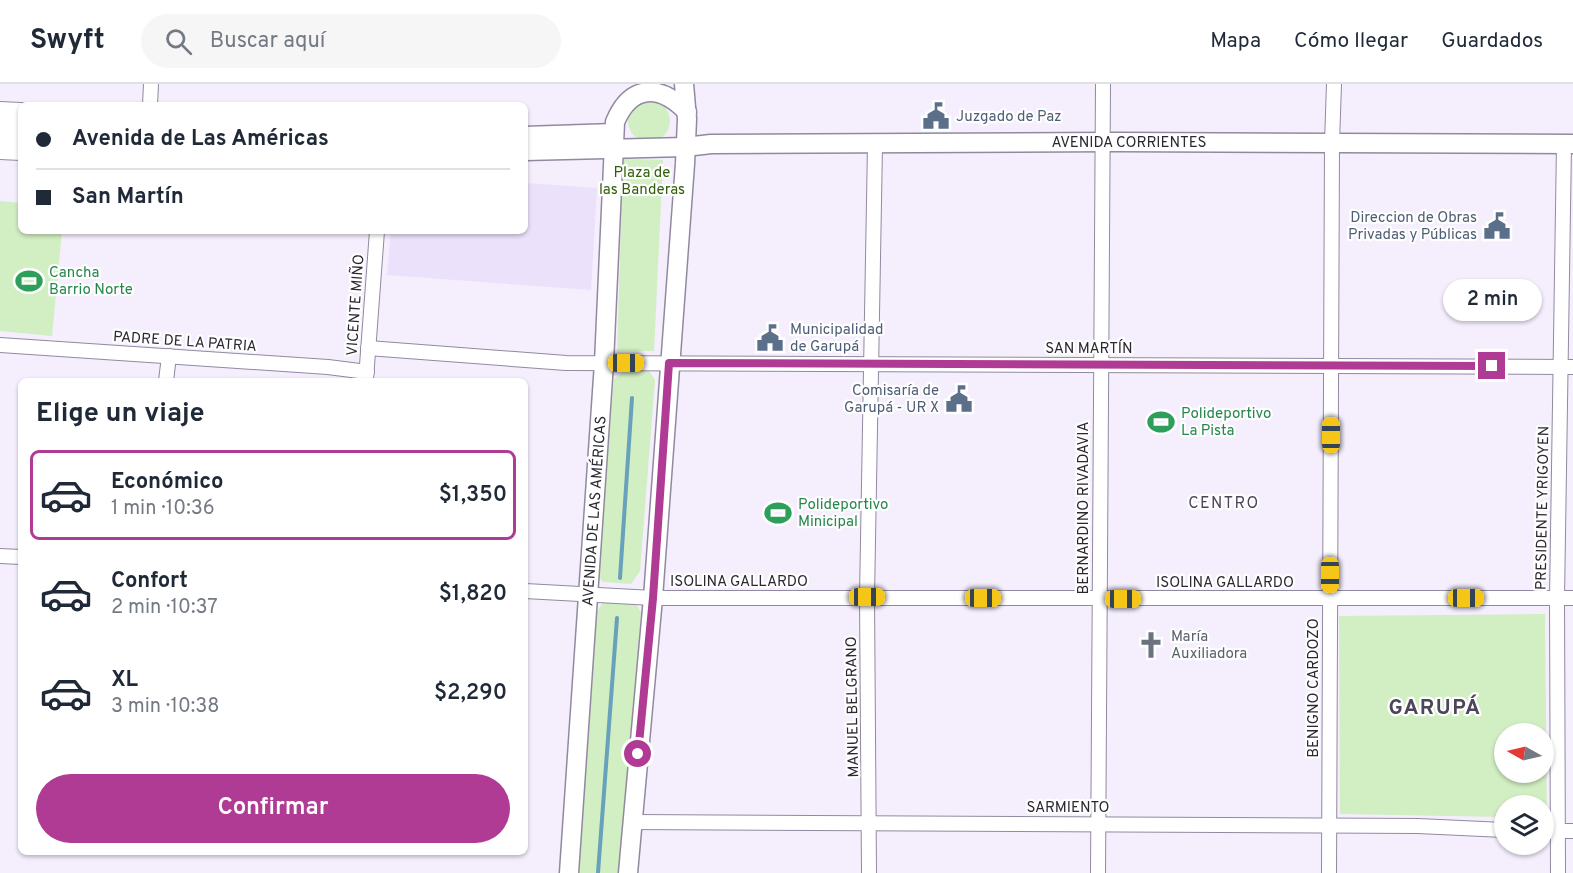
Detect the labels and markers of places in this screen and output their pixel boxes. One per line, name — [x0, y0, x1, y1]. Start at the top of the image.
public building icon: Juzgado de Paz — [921, 101, 951, 131]
place label: Juzgado de Paz — [956, 108, 1062, 127]
place label: Direccion de Obras Privadas y Públicas — [1348, 209, 1477, 245]
public building icon: Direccion de Obras Privadas y Públicas — [1482, 211, 1512, 241]
place label: Cancha Barrio Norte — [49, 264, 133, 300]
sports icon: Cancha Barrio Norte — [14, 266, 44, 296]
place label: Municipalidad de Garupá — [790, 321, 883, 357]
public building icon: Municipalidad de Garupá — [755, 323, 785, 353]
place label: Comisaría de Garupá - UR X — [844, 382, 939, 418]
public building icon: Comisaría de Garupá - UR X — [944, 384, 974, 414]
place label: Polideportivo La Pista — [1181, 405, 1271, 441]
sports icon: Polideportivo La Pista — [1146, 407, 1176, 437]
place label: Polideportivo Minicipal — [798, 496, 888, 532]
sports icon: Polideportivo Minicipal — [763, 498, 793, 528]
place label: María Auxiliadora — [1171, 628, 1247, 664]
church icon: María Auxiliadora — [1136, 630, 1166, 660]

